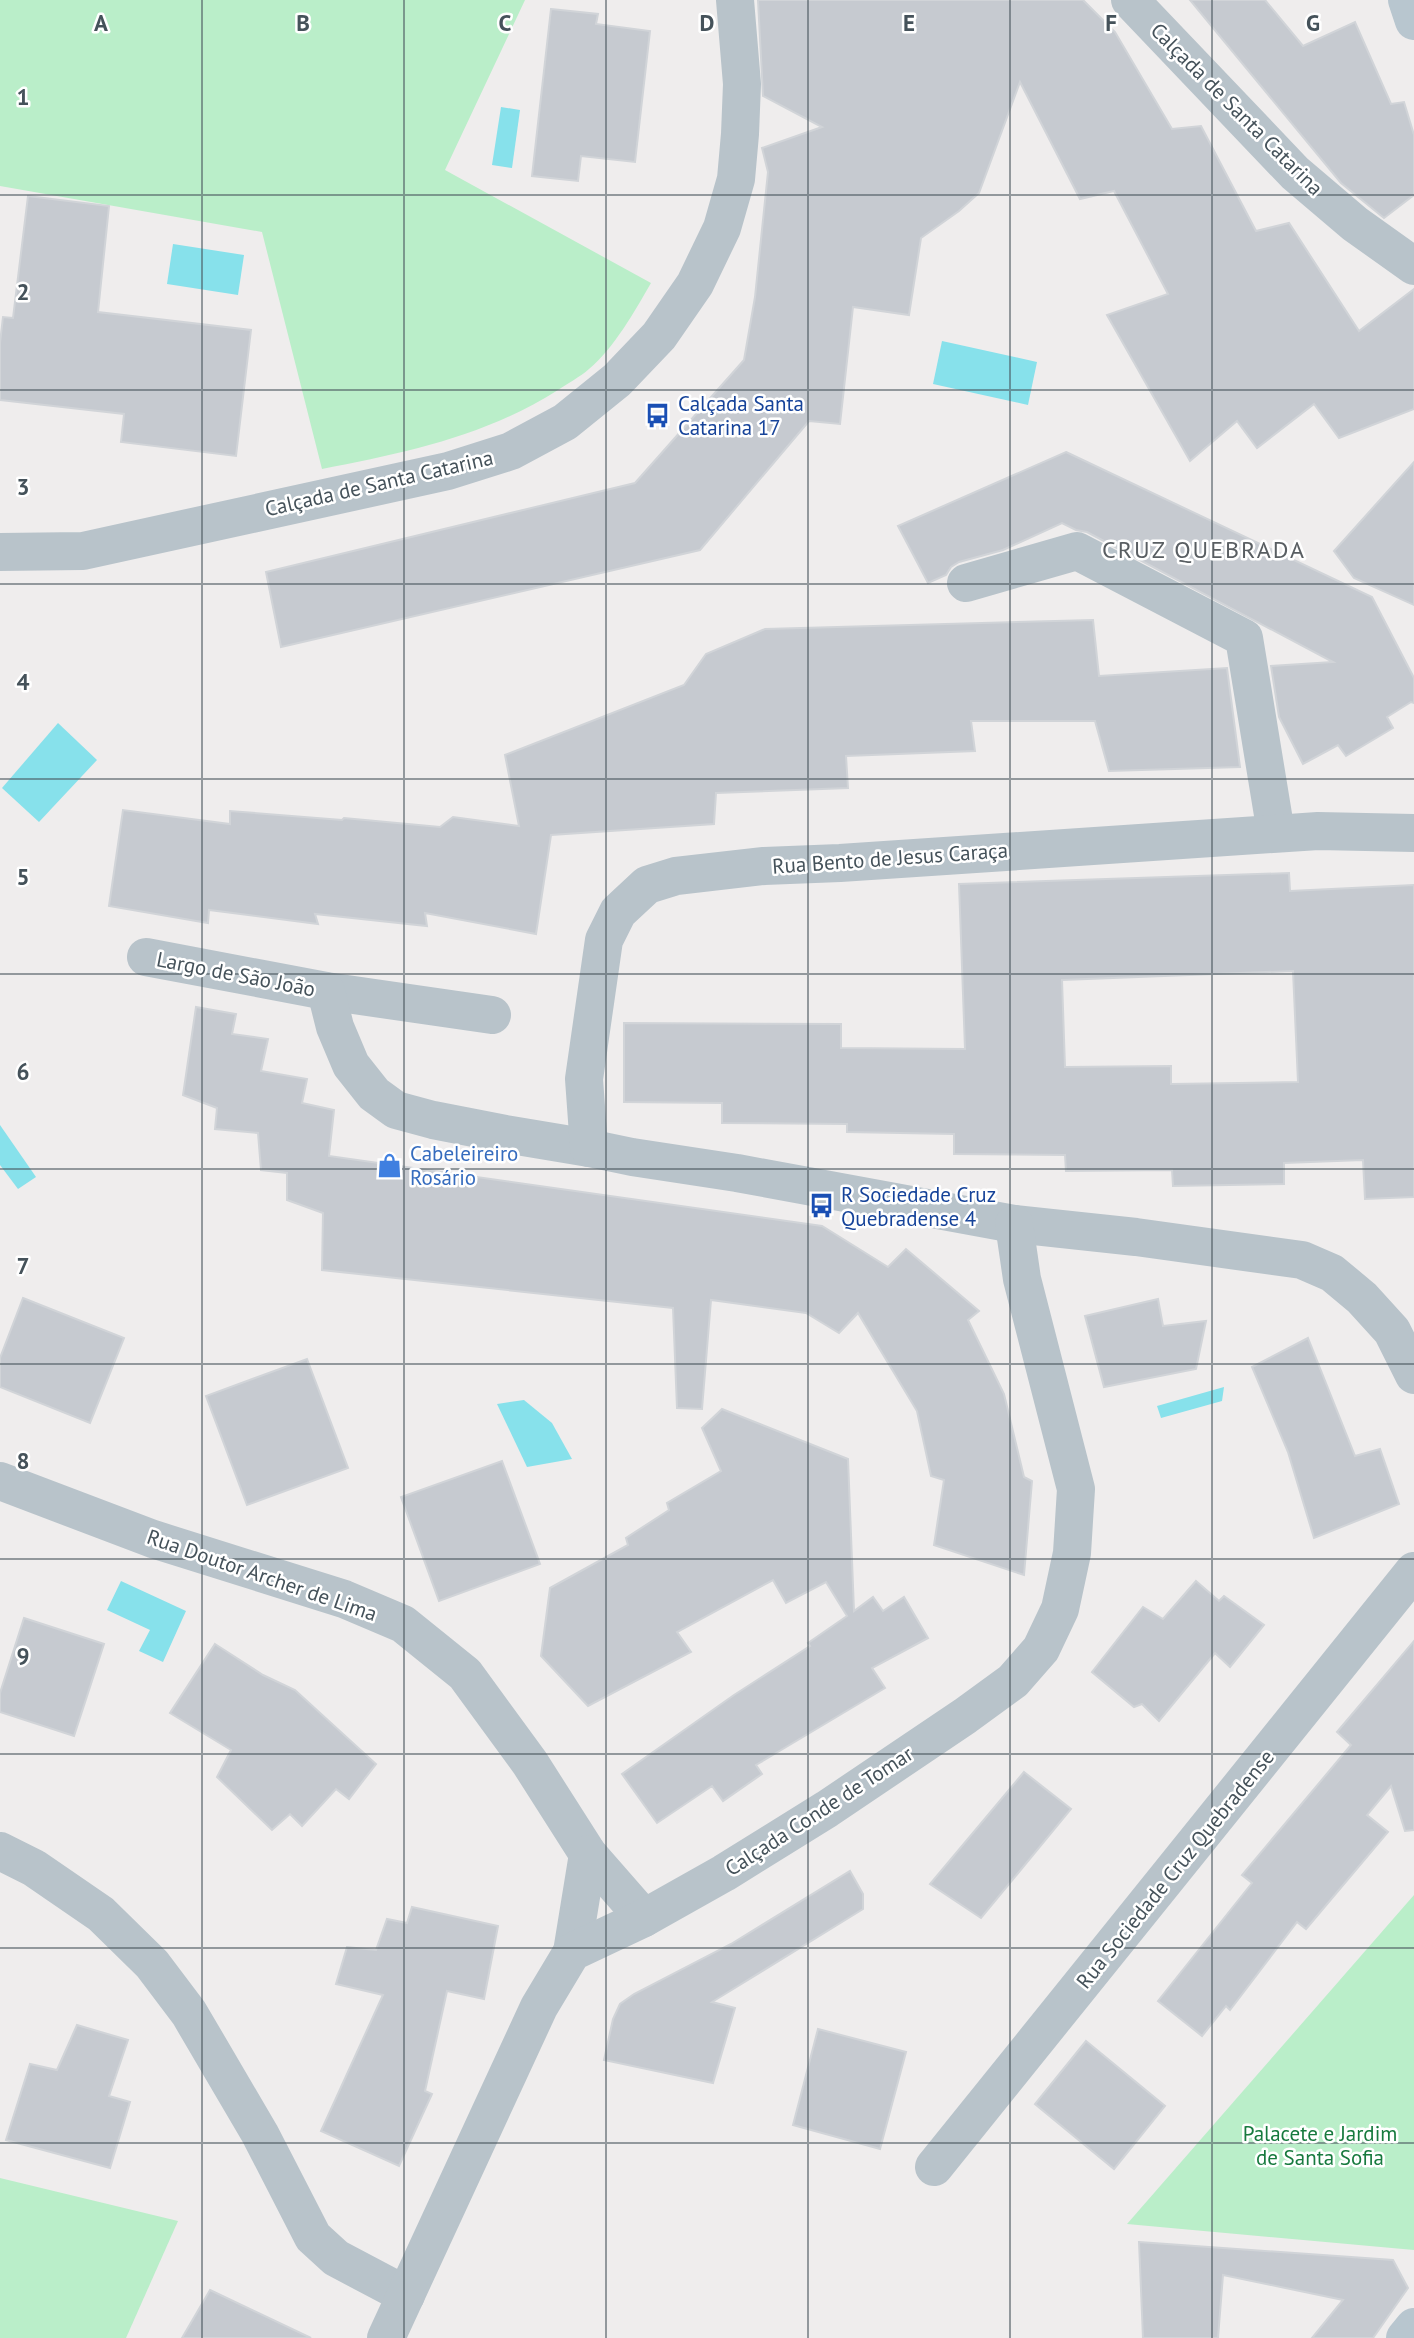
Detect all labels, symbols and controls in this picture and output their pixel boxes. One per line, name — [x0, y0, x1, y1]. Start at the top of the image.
text: A — [94, 8, 108, 37]
text: B — [296, 8, 310, 37]
text: C — [499, 8, 512, 37]
text: D — [700, 8, 714, 37]
text: E — [903, 8, 915, 37]
text: F — [1105, 8, 1117, 37]
text: G — [1306, 8, 1320, 37]
street label: Calçada de Santa Catarina — [1145, 17, 1329, 201]
text: 1 — [16, 82, 30, 111]
text: 2 — [16, 277, 30, 306]
place label: Calçada Santa Catarina 17 — [678, 390, 804, 441]
bus stop icon: Calçada Santa Catarina 17 — [644, 401, 672, 429]
street label: Calçada de Santa Catarina — [262, 444, 496, 522]
text: 3 — [16, 472, 30, 501]
district label: CRUZ QUEBRADA — [1102, 534, 1306, 565]
text: 4 — [16, 667, 30, 696]
street label: Rua Bento de Jesus Caraça — [771, 836, 1009, 880]
text: 5 — [16, 862, 30, 891]
street label: Largo de São João — [154, 945, 318, 1003]
text: 6 — [16, 1057, 30, 1086]
place label: Cabeleireiro Rosário — [410, 1140, 518, 1191]
shop icon: Cabeleireiro Rosário — [376, 1151, 404, 1179]
place label: R Sociedade Cruz Quebradense 4 — [841, 1181, 996, 1232]
bus stop icon: R Sociedade Cruz Quebradense 4 — [807, 1192, 835, 1220]
text: 7 — [16, 1251, 30, 1280]
text: 8 — [16, 1446, 30, 1475]
street label: Rua Doutor Archer de Lima — [143, 1523, 381, 1627]
text: 9 — [16, 1641, 30, 1670]
street label: Calçada Conde de Tomar — [720, 1740, 918, 1882]
street label: Rua Sociedade Cruz Quebradense — [1070, 1744, 1280, 1994]
park label: Palacete e Jardim de Santa Sofia — [1243, 2120, 1397, 2171]

